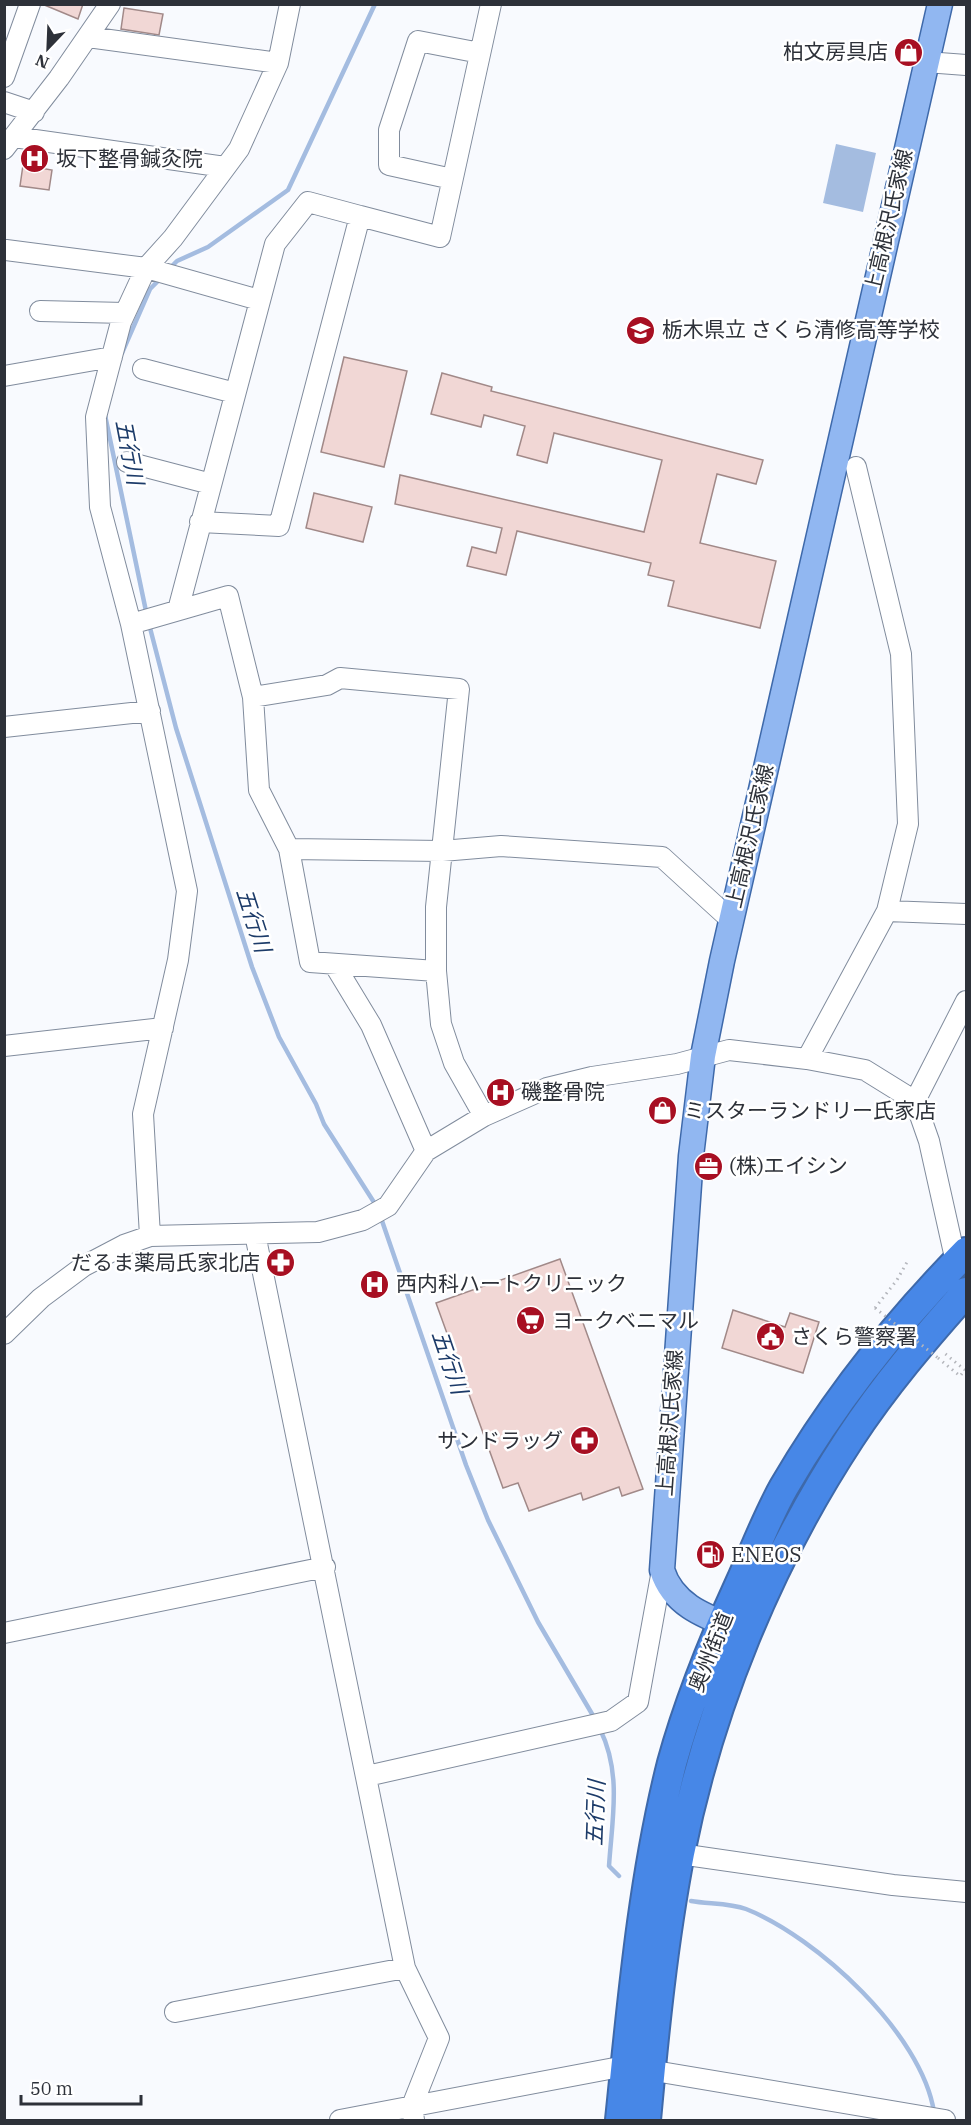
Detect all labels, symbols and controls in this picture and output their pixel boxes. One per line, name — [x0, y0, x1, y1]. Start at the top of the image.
north arrow — [18, 18, 78, 78]
shop icon: 柏文房具店 — [893, 36, 925, 68]
place label: 柏文房具店 — [783, 37, 888, 65]
text: N — [32, 50, 52, 73]
hospital icon: 坂下整骨鍼灸院 — [19, 143, 51, 175]
place label: 坂下整骨鍼灸院 — [56, 144, 203, 172]
street label: 上高根沢氏家線 — [858, 146, 918, 296]
school or university icon: 栃木県立 さくら清修高等学校 — [625, 314, 657, 346]
place label: 栃木県立 さくら清修高等学校 — [662, 315, 940, 343]
water label: 五行川 — [110, 417, 151, 489]
street label: 上高根沢氏家線 — [719, 761, 779, 911]
water label: 五行川 — [230, 884, 279, 958]
hospital icon: 磯整骨院 — [484, 1076, 516, 1108]
place label: 磯整骨院 — [521, 1077, 605, 1105]
shop icon: ミスターランドリー氏家店 — [647, 1095, 679, 1127]
place label: ミスターランドリー氏家店 — [684, 1096, 936, 1124]
office icon: (株)エイシン — [692, 1150, 724, 1182]
place label: (株)エイシン — [729, 1151, 848, 1179]
pharmacy icon: だるま薬局氏家北店 — [265, 1247, 297, 1279]
place label: だるま薬局氏家北店 — [71, 1248, 260, 1276]
hospital icon: 西内科ハートクリニック — [359, 1268, 391, 1300]
place label: 西内科ハートクリニック — [396, 1269, 627, 1297]
supermarket icon: ヨークベニマル — [515, 1305, 547, 1337]
place label: ヨークベニマル — [552, 1306, 699, 1334]
public building icon: さくら警察署 — [754, 1321, 786, 1353]
place label: さくら警察署 — [791, 1322, 917, 1350]
water label: 五行川 — [426, 1326, 476, 1400]
street label: 上高根沢氏家線 — [650, 1349, 688, 1497]
pharmacy icon: サンドラッグ — [568, 1425, 600, 1457]
place label: サンドラッグ — [437, 1426, 563, 1454]
fuel station icon: ENEOS — [694, 1539, 726, 1571]
place label: ENEOS — [731, 1540, 802, 1568]
street label: 奥州街道 — [681, 1607, 739, 1696]
water label: 五行川 — [579, 1778, 610, 1846]
scale bar — [21, 2068, 141, 2106]
text: 50 m — [30, 2077, 73, 2100]

